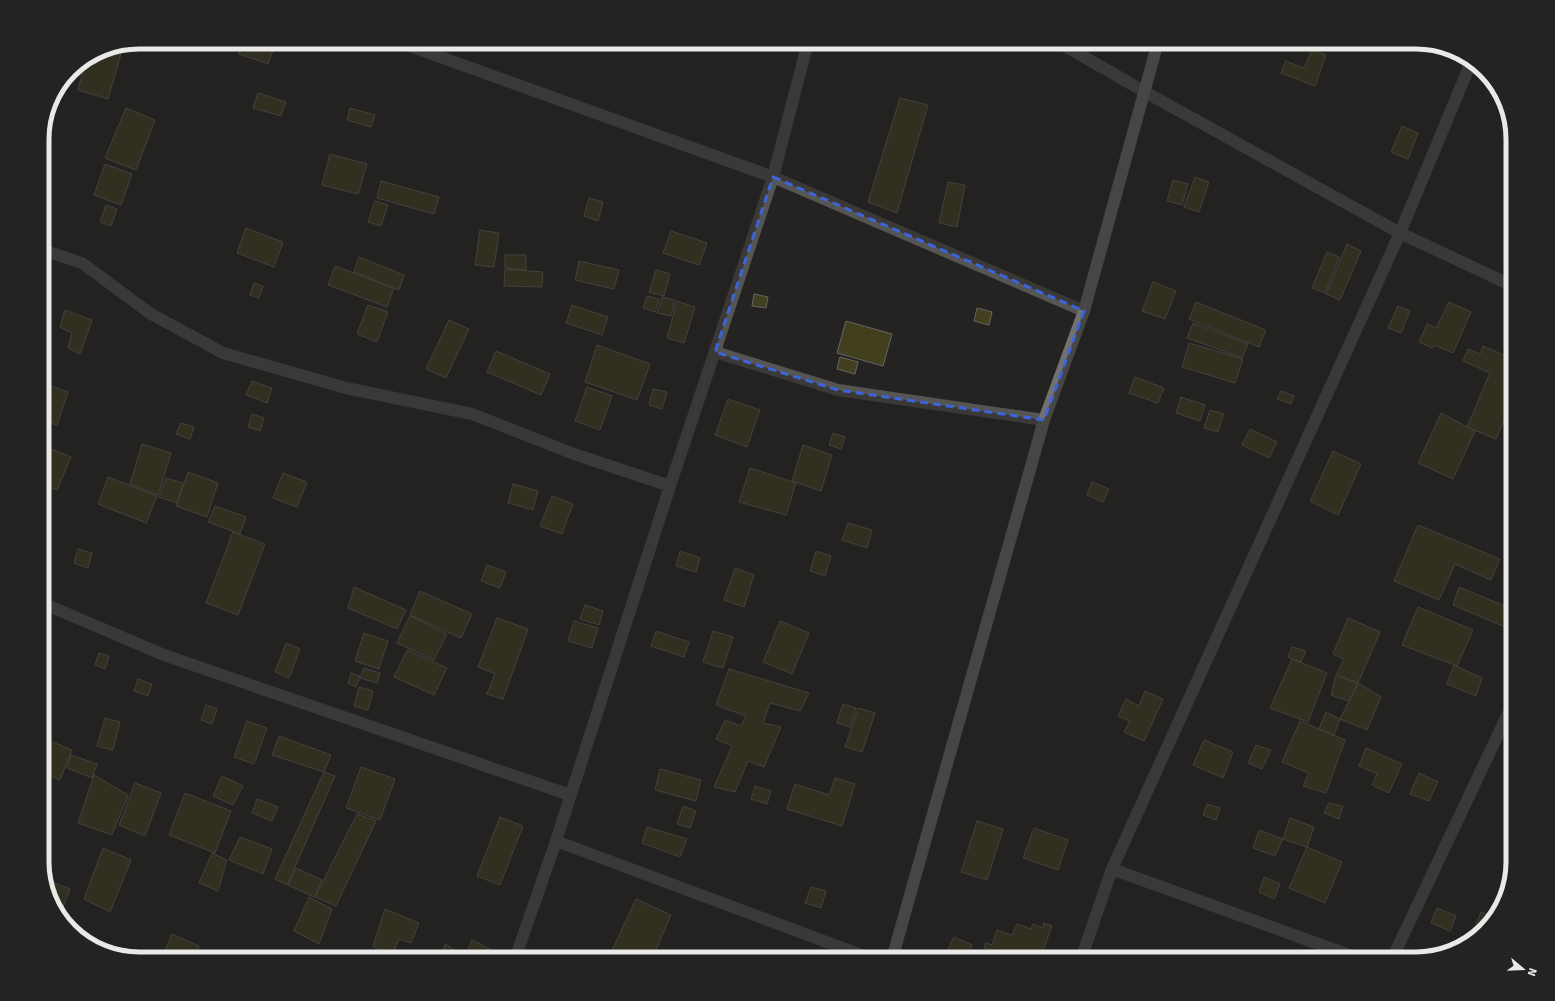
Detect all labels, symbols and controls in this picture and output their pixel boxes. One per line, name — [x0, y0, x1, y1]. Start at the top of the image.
north arrow — [1503, 949, 1543, 989]
text: N — [1525, 966, 1539, 978]

